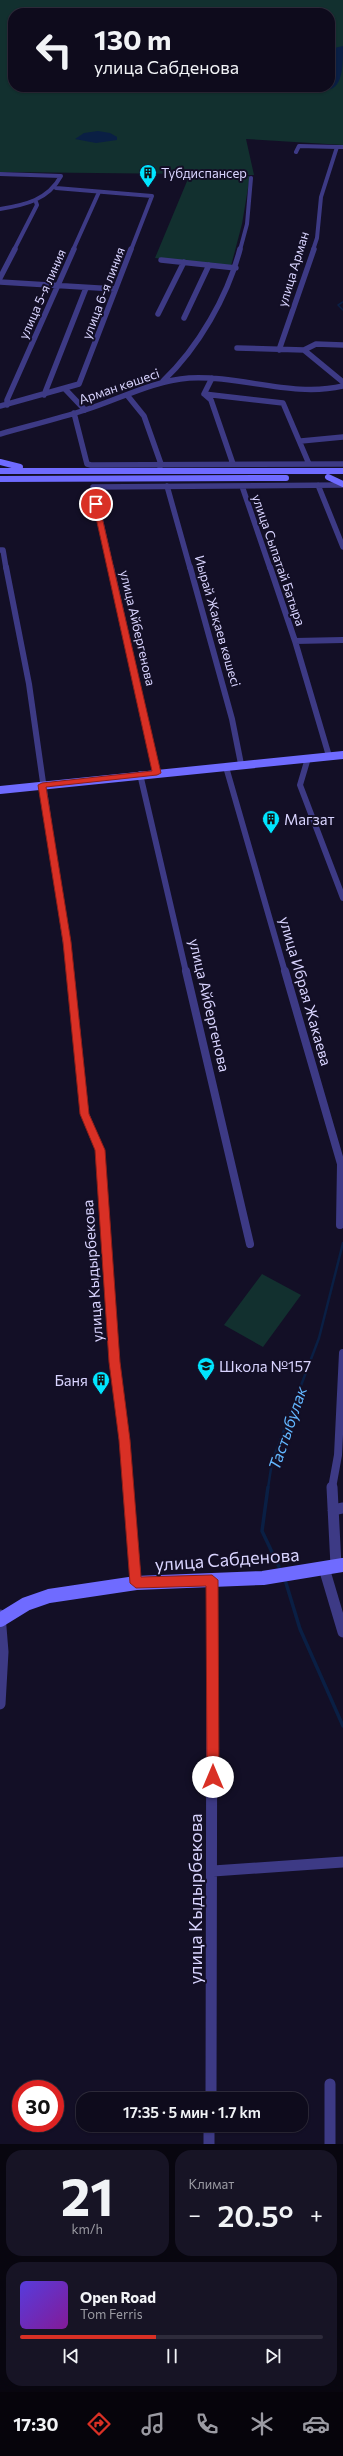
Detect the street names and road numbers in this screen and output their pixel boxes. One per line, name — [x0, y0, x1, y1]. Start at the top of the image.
street label: улица Арман — [274, 229, 312, 309]
street label: улица 6-я линия — [78, 245, 128, 341]
street label: улица 5-я линия — [15, 246, 69, 342]
street label: Арман көшесі — [77, 365, 161, 407]
street label: улица Сыпатай Батыра — [249, 492, 309, 628]
street label: Иырай Жақаев көшесі — [192, 554, 244, 688]
street label: улица Айбергенова — [117, 569, 159, 687]
street label: улица Ибрая Жакаева — [276, 914, 336, 1068]
street label: улица Айбергенова — [186, 937, 234, 1073]
street label: улица Кыдырбекова — [78, 1199, 106, 1343]
street label: улица Сабденова — [154, 1543, 300, 1575]
street label: улица Кыдырбекова — [184, 1813, 206, 1985]

